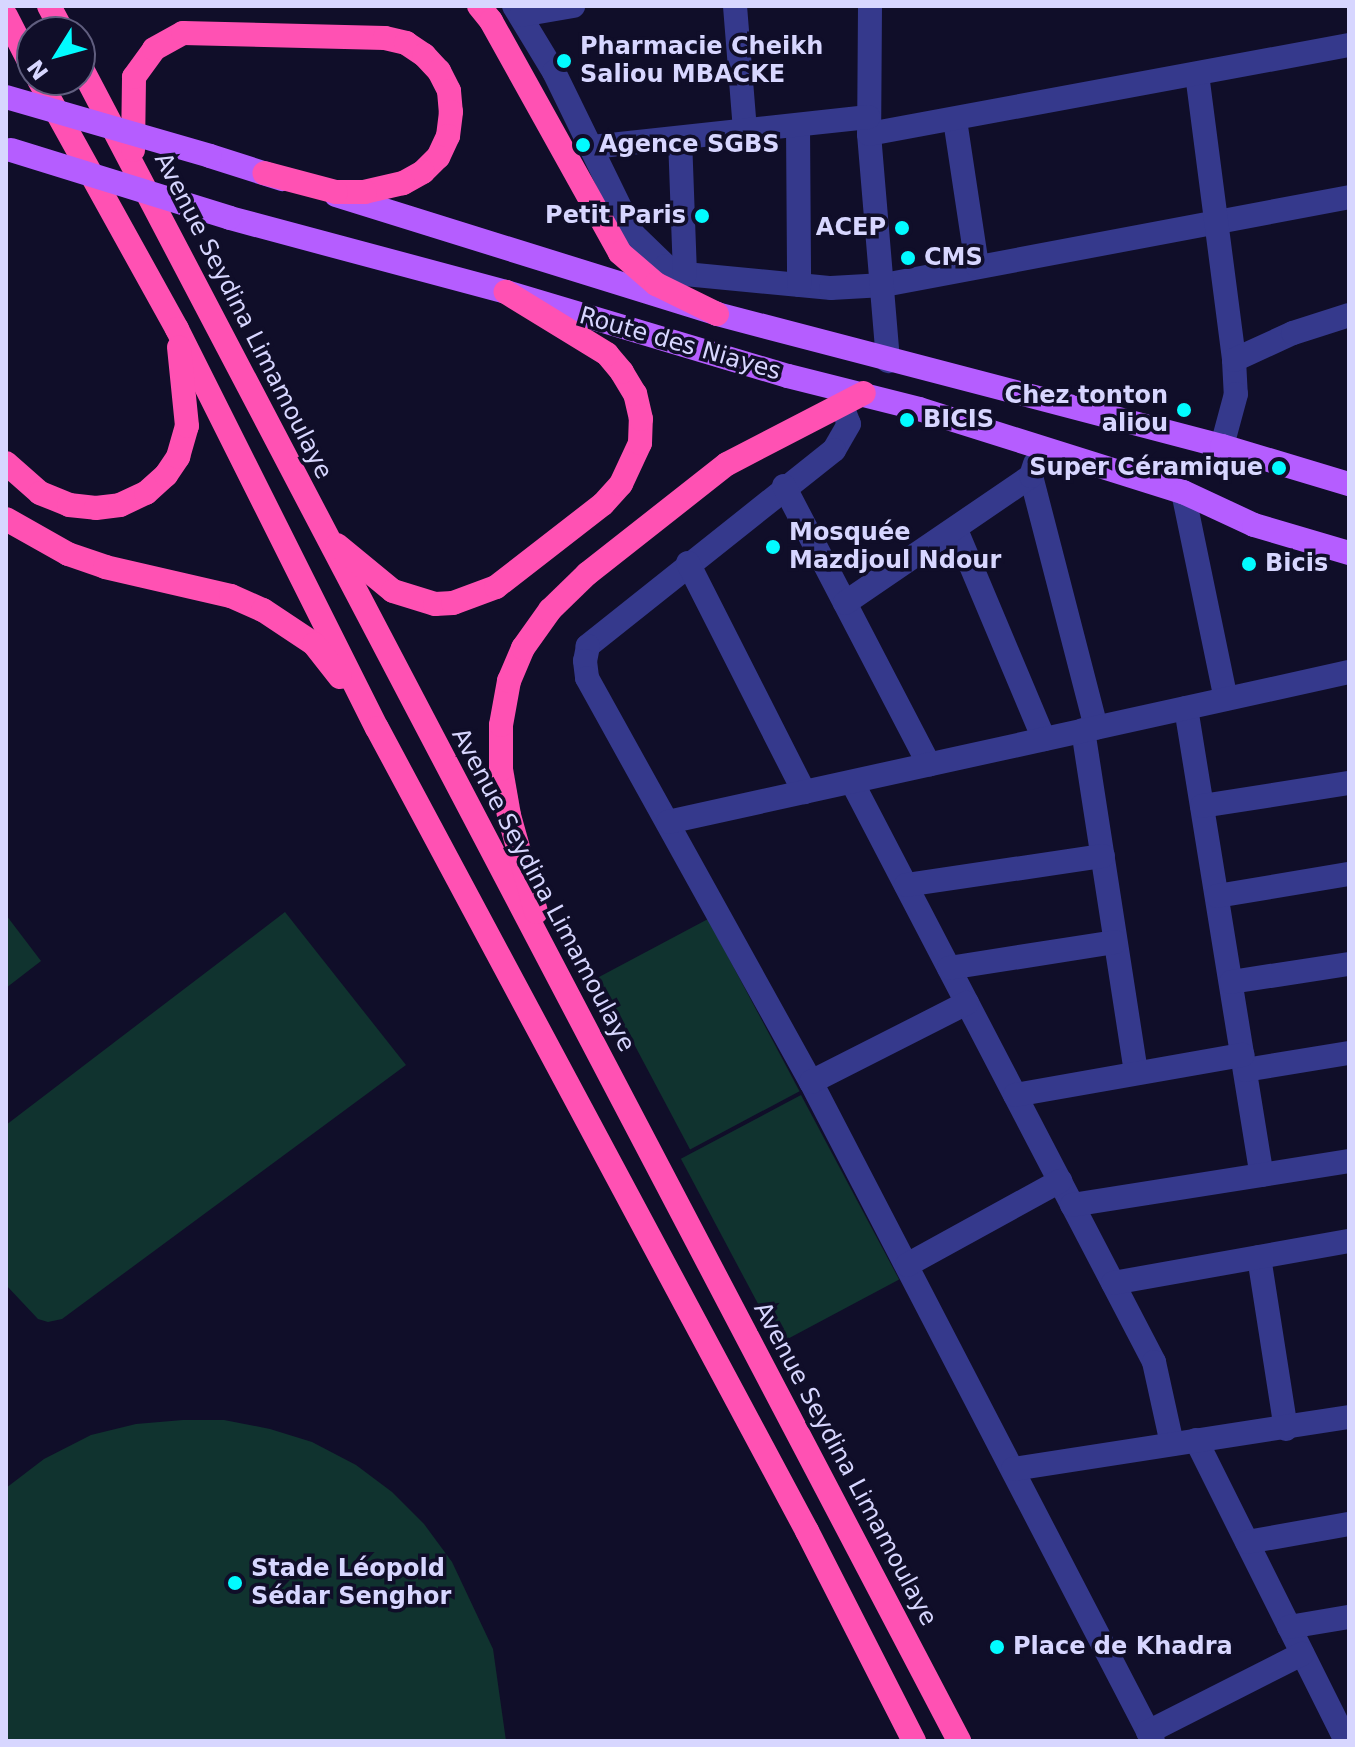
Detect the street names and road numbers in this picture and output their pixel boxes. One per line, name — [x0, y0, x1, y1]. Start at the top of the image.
street label: Avenue Seydina Limamoulaye — [148, 148, 338, 484]
street label: Route des Niayes — [576, 301, 784, 387]
street label: Avenue Seydina Limamoulaye — [445, 723, 641, 1057]
street label: Avenue Seydina Limamoulaye — [747, 1297, 943, 1631]

